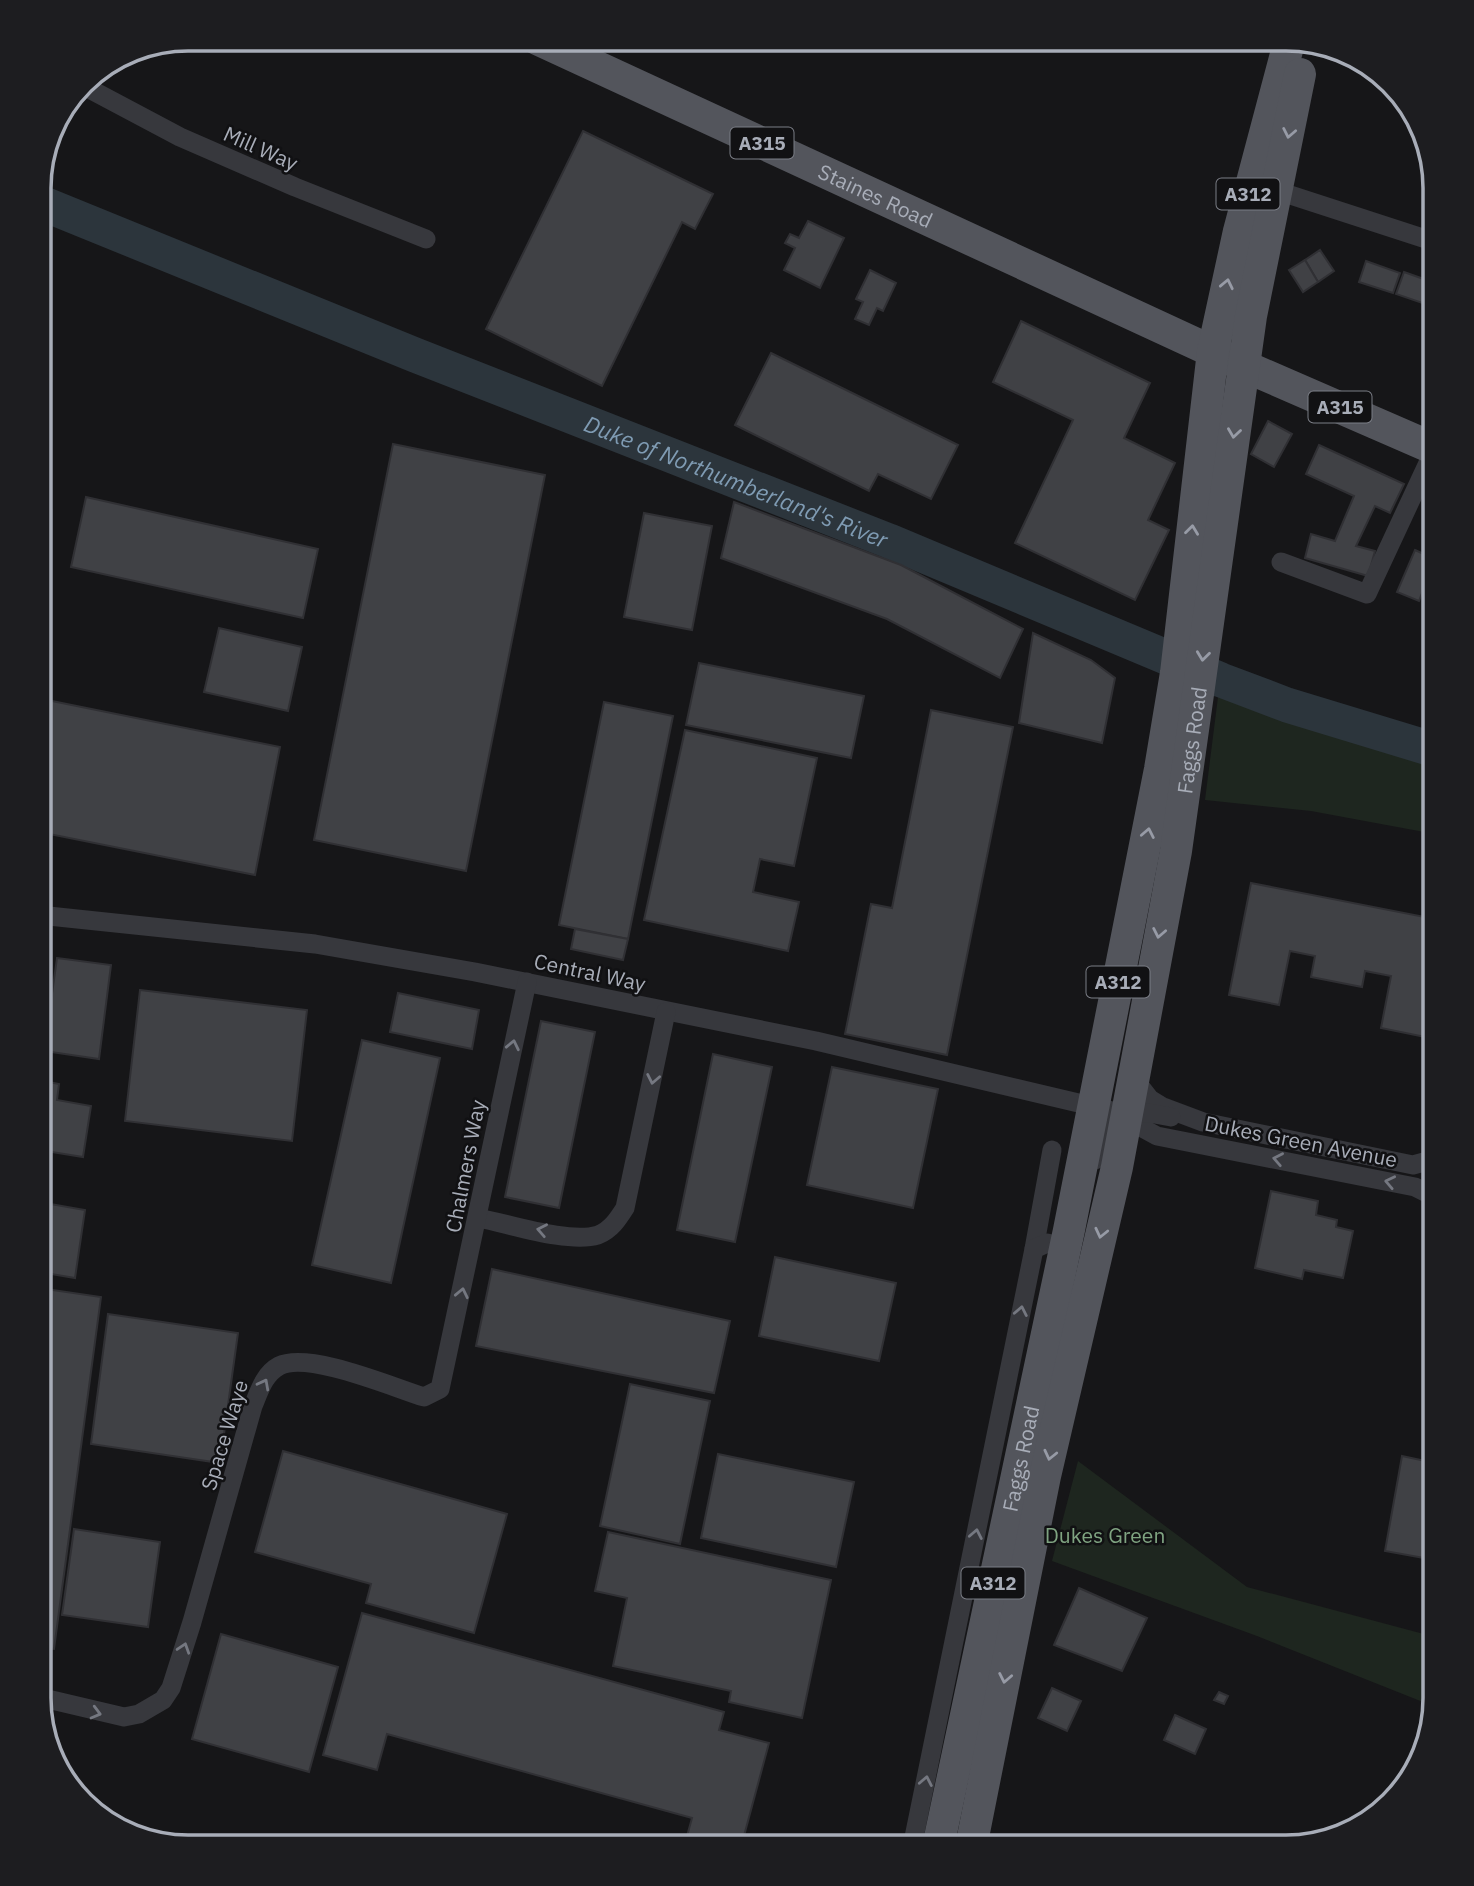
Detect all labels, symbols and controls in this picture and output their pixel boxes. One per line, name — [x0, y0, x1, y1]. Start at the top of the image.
street label: Mill Way — [219, 119, 303, 177]
road number: A315 — [730, 127, 794, 158]
one-way arrow — [1282, 127, 1297, 139]
street label: Staines Road — [814, 157, 937, 234]
road number: A312 — [1216, 178, 1280, 210]
one-way arrow — [1219, 278, 1234, 290]
road number: A315 — [1308, 392, 1372, 422]
water label: Duke of Northumberland's River — [580, 408, 893, 554]
one-way arrow — [1227, 427, 1242, 439]
one-way arrow — [1184, 524, 1199, 536]
one-way arrow — [1196, 650, 1211, 662]
street label: Faggs Road — [1170, 685, 1213, 795]
one-way arrow — [1140, 827, 1155, 839]
one-way arrow — [1153, 927, 1168, 939]
street label: Central Way — [532, 947, 649, 998]
road number: A312 — [1086, 966, 1150, 998]
one-way arrow — [505, 1039, 520, 1051]
one-way arrow — [646, 1073, 661, 1085]
street label: Chalmers Way — [438, 1097, 492, 1235]
street label: Dukes Green Avenue — [1202, 1109, 1400, 1173]
one-way arrow — [1272, 1153, 1284, 1168]
one-way arrow — [1384, 1175, 1396, 1190]
one-way arrow — [536, 1224, 548, 1239]
one-way arrow — [1095, 1227, 1110, 1239]
one-way arrow — [454, 1287, 469, 1299]
one-way arrow — [1013, 1305, 1028, 1317]
street label: Space Waye — [194, 1376, 254, 1494]
one-way arrow — [256, 1379, 269, 1391]
street label: Faggs Road — [996, 1403, 1045, 1514]
one-way arrow — [1044, 1449, 1058, 1461]
park label: Dukes Green — [1045, 1521, 1165, 1549]
one-way arrow — [968, 1528, 983, 1540]
road number: A312 — [962, 1568, 1024, 1598]
one-way arrow — [176, 1642, 190, 1655]
one-way arrow — [999, 1672, 1014, 1684]
one-way arrow — [90, 1704, 102, 1719]
one-way arrow — [918, 1775, 933, 1787]

